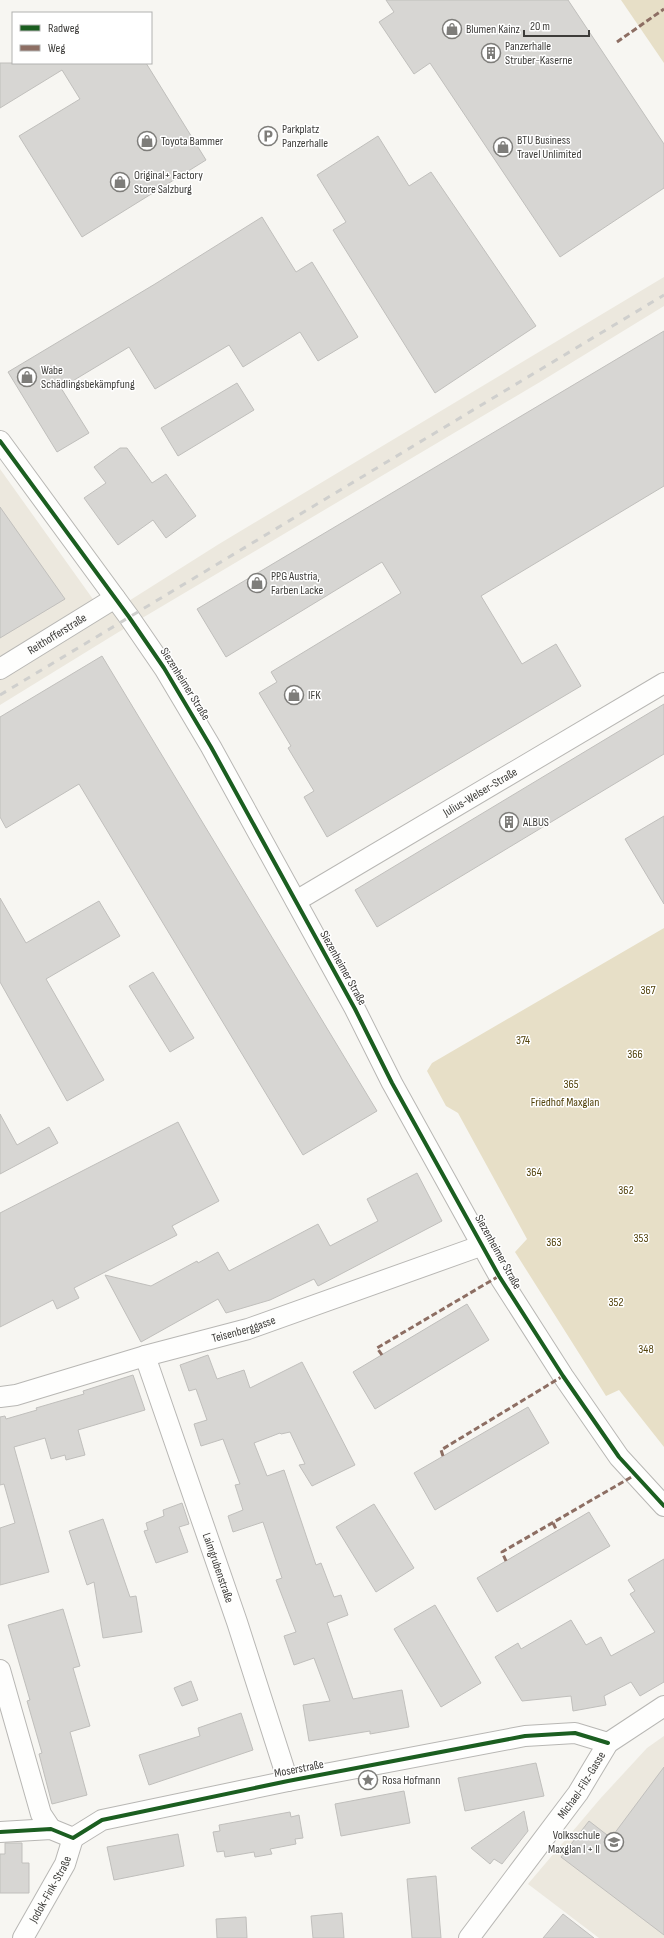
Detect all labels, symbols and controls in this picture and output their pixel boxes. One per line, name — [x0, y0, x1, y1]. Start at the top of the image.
legend — [12, 12, 152, 64]
scale bar — [524, 12, 589, 38]
shop icon: Blumen Kainz — [441, 18, 463, 40]
text: 20 m — [530, 19, 550, 34]
text: Radweg — [48, 21, 80, 36]
place label: Blumen Kainz — [466, 22, 521, 37]
place label: Panzerhalle Struber-Kaserne — [505, 39, 573, 68]
text: Weg — [48, 41, 65, 56]
building icon: Panzerhalle Struber-Kaserne — [480, 42, 502, 64]
place label: Parkplatz Panzerhalle — [282, 122, 328, 151]
parking icon: Parkplatz Panzerhalle — [257, 125, 279, 147]
shop icon: Toyota Bammer — [136, 130, 158, 152]
place label: BTU Business Travel Unlimited — [517, 133, 581, 162]
place label: Toyota Bammer — [161, 134, 224, 149]
shop icon: BTU Business Travel Unlimited — [492, 136, 514, 158]
place label: Original+ Factory Store Salzburg — [134, 168, 203, 197]
shop icon: Original+ Factory Store Salzburg — [109, 171, 131, 193]
place label: Wabe Schädlingsbekämpfung — [41, 363, 135, 392]
shop icon: Wabe Schädlingsbekämpfung — [16, 366, 38, 388]
place label: PPG Austria, Farben Lacke — [271, 569, 323, 598]
shop icon: PPG Austria, Farben Lacke — [246, 572, 268, 594]
street label: Reithofferstraße — [25, 610, 89, 658]
street label: Siezenheimer Straße — [157, 645, 213, 723]
shop icon: IFK — [283, 684, 305, 706]
place label: IFK — [308, 688, 321, 703]
street label: Julius-Welser-Straße — [439, 764, 520, 820]
building icon: ALBUS — [498, 811, 520, 833]
place label: ALBUS — [522, 815, 549, 830]
street label: Siezenheimer Straße — [316, 928, 370, 1008]
park label: 367 — [640, 983, 656, 998]
park label: 374 — [516, 1033, 530, 1048]
park label: 366 — [627, 1047, 643, 1062]
park label: 365 — [563, 1077, 579, 1092]
park label: Friedhof Maxglan — [531, 1095, 599, 1110]
park label: 364 — [526, 1165, 542, 1180]
park label: 362 — [618, 1183, 634, 1198]
street label: Siezenheimer Straße — [471, 1212, 525, 1292]
park label: 353 — [634, 1231, 648, 1246]
park label: 363 — [546, 1235, 562, 1250]
park label: 352 — [609, 1295, 623, 1310]
street label: Teisenberggasse — [210, 1312, 278, 1346]
park label: 348 — [638, 1342, 654, 1357]
street label: Laimgrubenstraße — [199, 1531, 237, 1605]
street label: Michael-Filz-Gasse — [554, 1749, 609, 1822]
street label: Moserstraße — [273, 1757, 325, 1781]
place icon: Rosa Hofmann — [357, 1769, 379, 1791]
place label: Rosa Hofmann — [382, 1773, 440, 1788]
place label: Volksschule Maxglan I + II — [548, 1828, 600, 1857]
school or university icon: Volksschule Maxglan I + II — [603, 1831, 625, 1853]
street label: Jodok-Fink-Straße — [25, 1854, 75, 1926]

